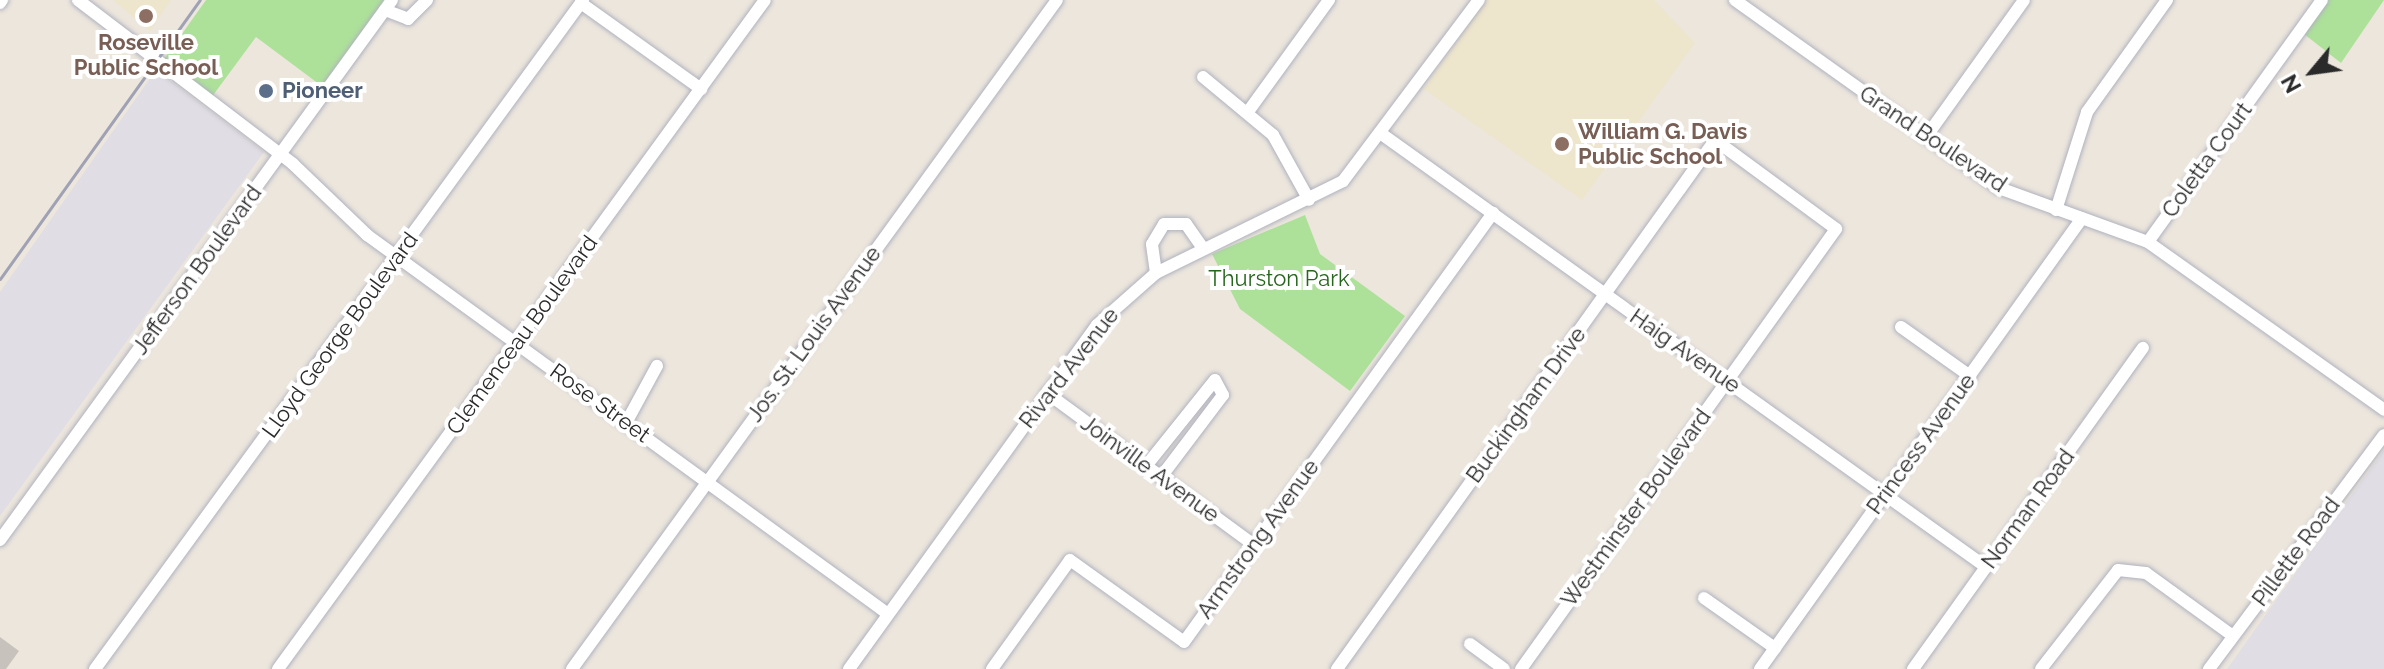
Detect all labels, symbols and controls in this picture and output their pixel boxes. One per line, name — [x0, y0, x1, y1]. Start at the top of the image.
marker: Roseville Public School — [137, 7, 155, 25]
place label: Roseville Public School — [74, 29, 218, 80]
north arrow — [2272, 32, 2352, 112]
text: N — [2276, 70, 2306, 97]
place label: Pioneer — [282, 78, 363, 104]
street label: Grand Boulevard — [1855, 80, 2011, 198]
marker: Pioneer — [257, 82, 275, 100]
street label: Coletta Court — [2156, 97, 2258, 223]
place label: William G. Davis Public School — [1578, 118, 1747, 170]
marker: William G. Davis Public School — [1553, 135, 1571, 153]
street label: Jefferson Boulevard — [127, 180, 267, 360]
street label: Lloyd George Boulevard — [257, 227, 423, 443]
street label: Clemenceau Boulevard — [441, 230, 603, 440]
street label: Jos. St. Louis Avenue — [741, 241, 887, 427]
park label: Thurston Park — [1208, 266, 1350, 292]
street label: Rivard Avenue — [1014, 302, 1124, 434]
street label: Haig Avenue — [1624, 303, 1746, 399]
street label: Buckingham Drive — [1461, 322, 1591, 488]
street label: Rose Street — [545, 358, 655, 448]
street label: Princess Avenue — [1861, 368, 1981, 520]
street label: Westminster Boulevard — [1555, 404, 1717, 612]
street label: Joinville Avenue — [1075, 410, 1225, 528]
street label: Norman Road — [1976, 444, 2080, 574]
street label: Armstrong Avenue — [1191, 454, 1325, 624]
street label: Pillette Road — [2247, 493, 2345, 611]

